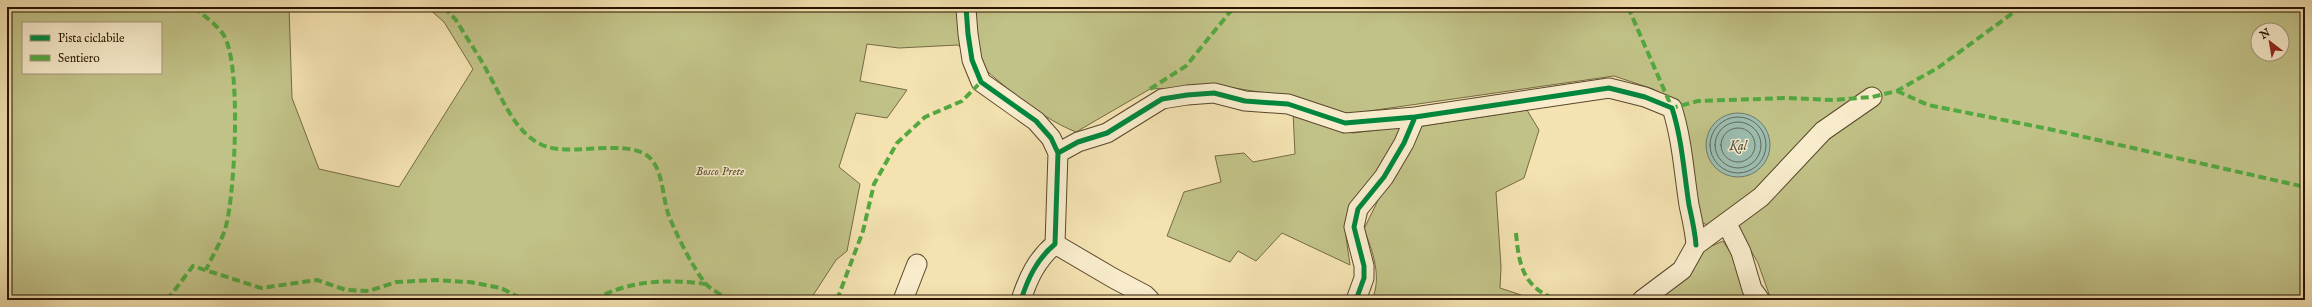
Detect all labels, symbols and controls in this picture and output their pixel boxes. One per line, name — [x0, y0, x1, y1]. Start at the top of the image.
legend — [22, 22, 162, 74]
north arrow — [2250, 22, 2290, 62]
text: N — [2257, 26, 2273, 43]
text: Pista ciclabile — [58, 31, 125, 46]
text: Sentiero — [58, 51, 100, 66]
water label: Kal — [1728, 138, 1748, 155]
park label: Bosco Prete — [696, 164, 744, 179]

